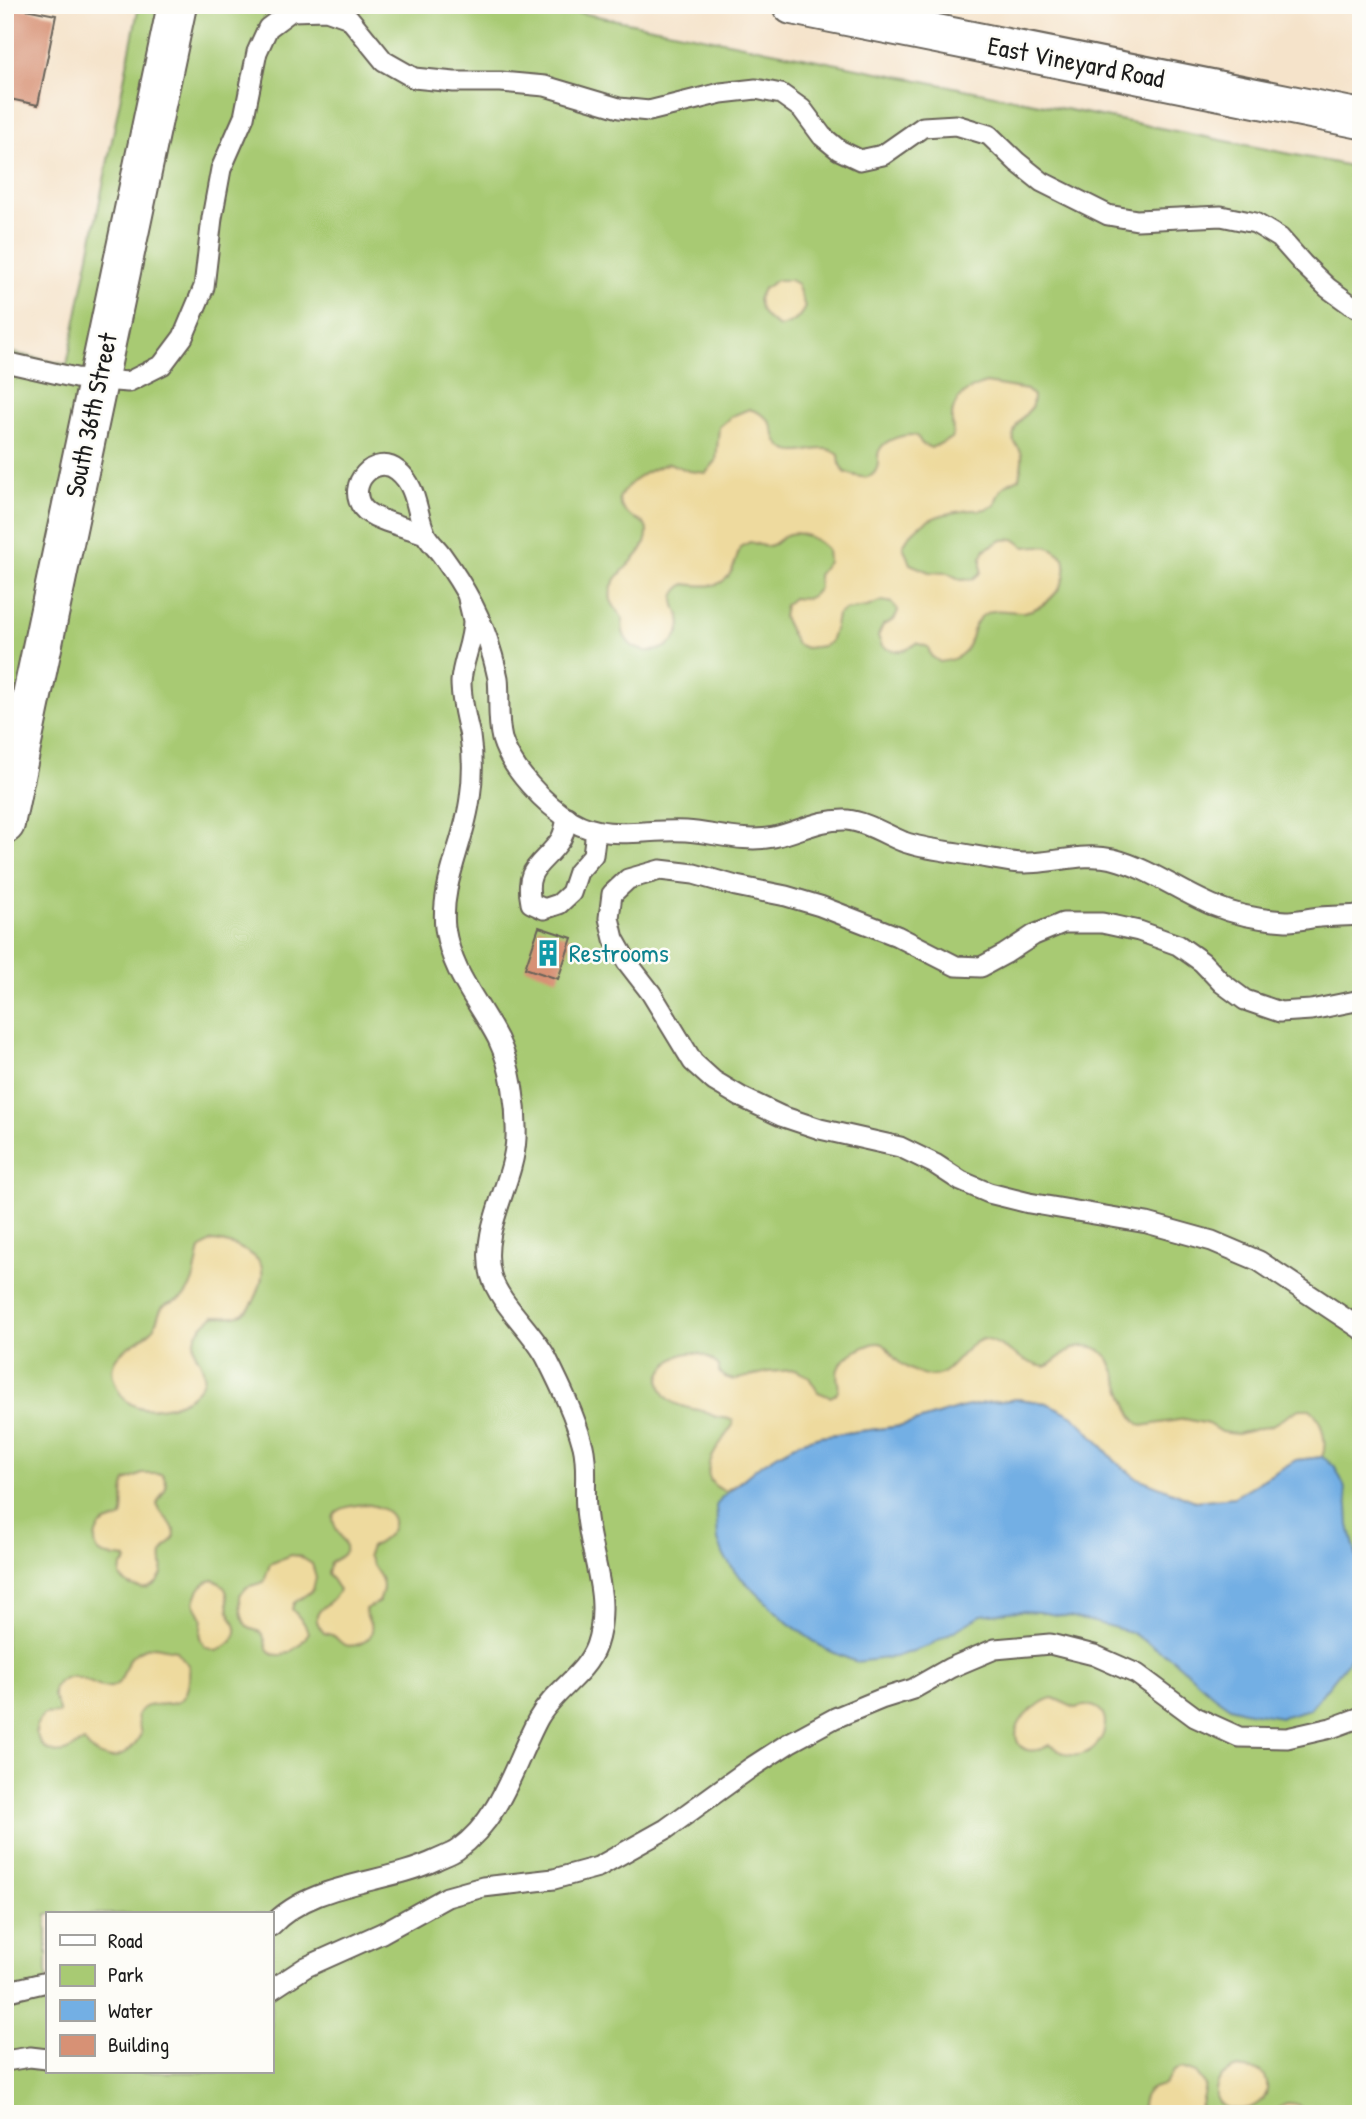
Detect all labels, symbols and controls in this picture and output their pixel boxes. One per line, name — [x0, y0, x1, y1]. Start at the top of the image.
street label: East Vineyard Road — [985, 27, 1167, 96]
street label: South 36th Street — [56, 329, 125, 500]
place label: Restrooms — [569, 935, 669, 970]
building icon: Restrooms — [533, 938, 563, 968]
legend — [46, 1912, 273, 2074]
text: Road — [108, 1926, 142, 1955]
text: Park — [108, 1960, 143, 1989]
text: Water — [108, 1996, 153, 2025]
text: Building — [108, 2030, 169, 2059]

